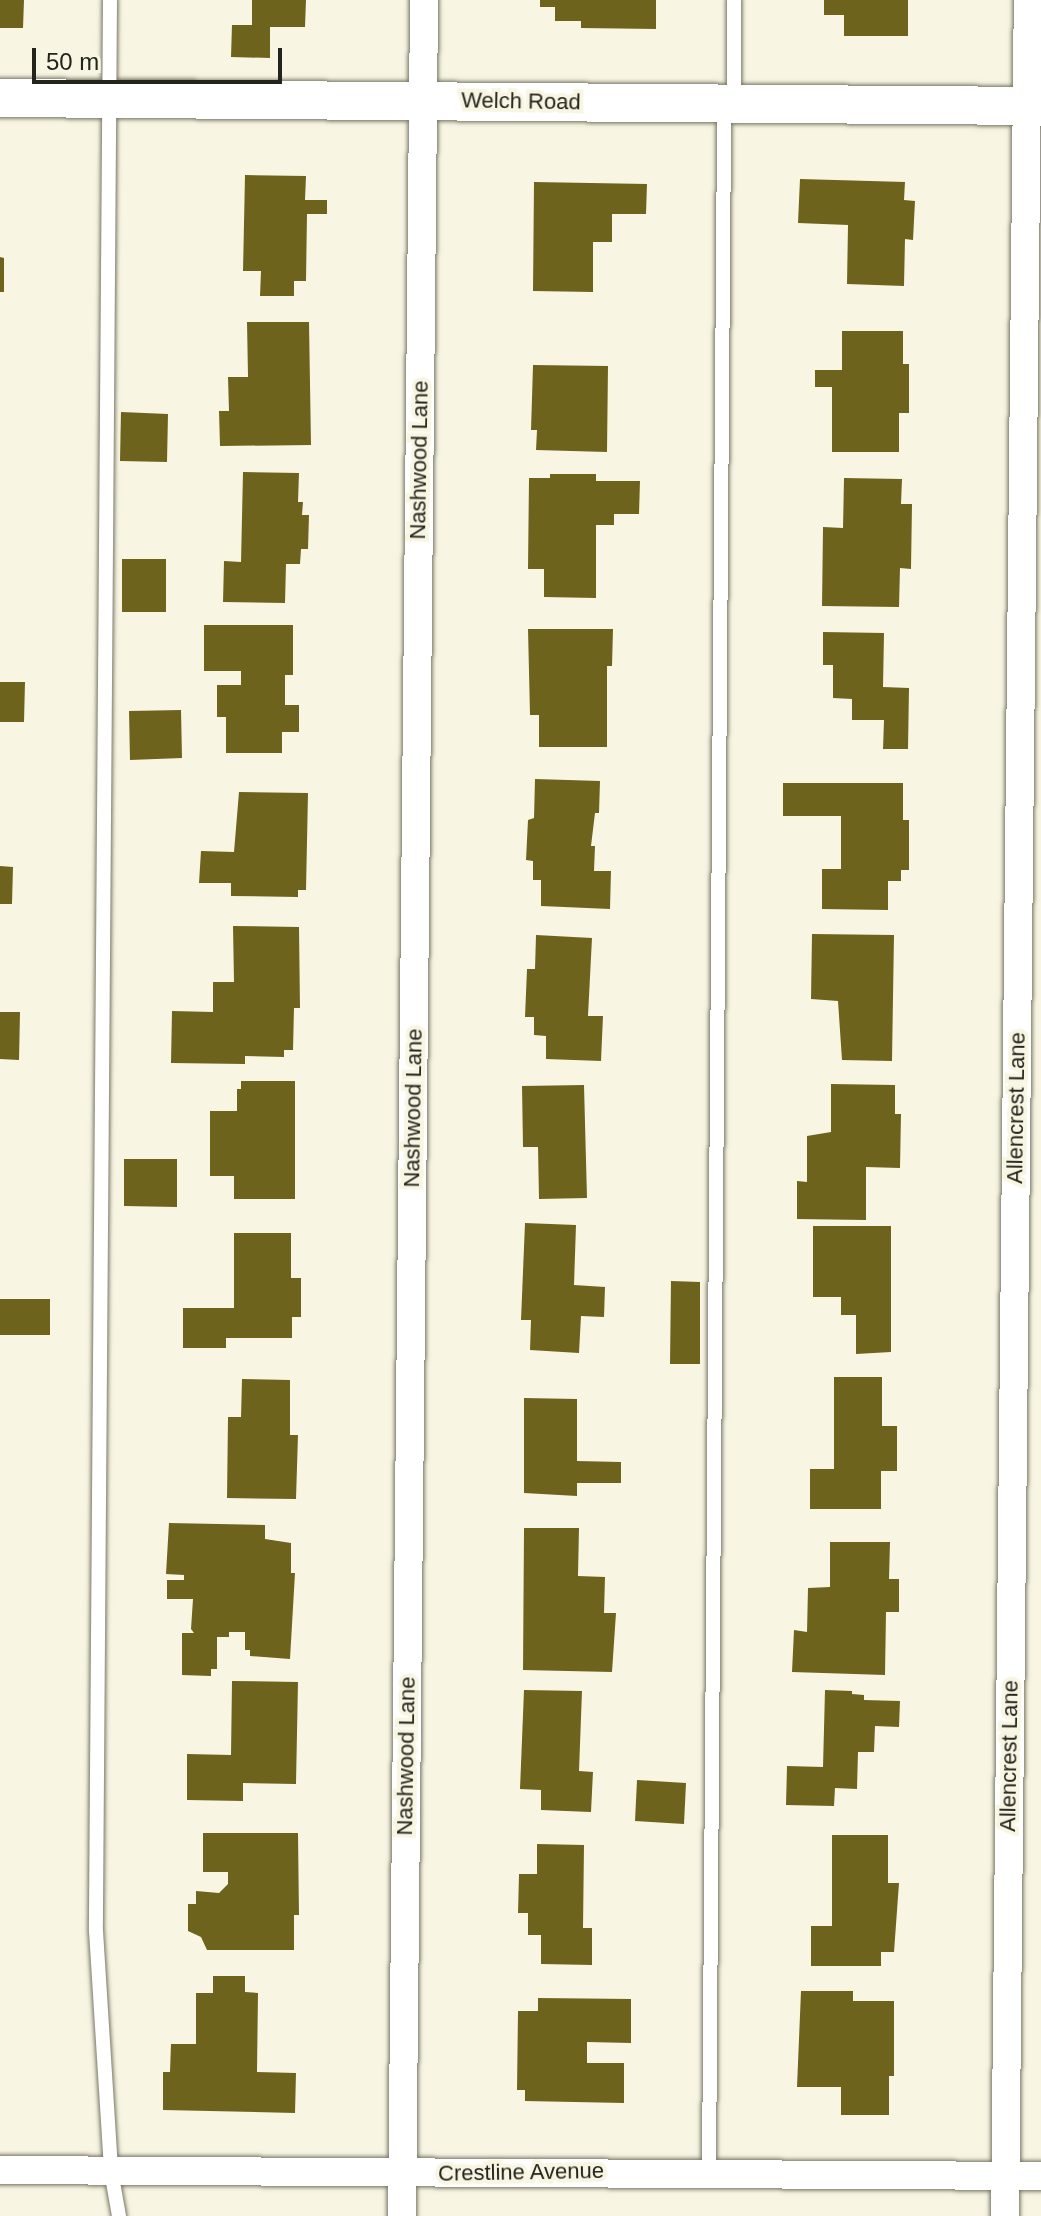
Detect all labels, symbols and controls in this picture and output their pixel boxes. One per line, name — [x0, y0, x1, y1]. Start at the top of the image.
scale bar — [36, 32, 286, 82]
text: 50 m — [46, 48, 99, 75]
street label: Welch Road — [461, 87, 581, 115]
street label: Nashwood Lane — [404, 380, 434, 540]
street label: Nashwood Lane — [398, 1028, 428, 1188]
street label: Allencrest Lane — [1001, 1032, 1031, 1184]
street label: Nashwood Lane — [391, 1676, 421, 1836]
street label: Allencrest Lane — [994, 1680, 1024, 1832]
street label: Crestline Avenue — [437, 2157, 605, 2187]

